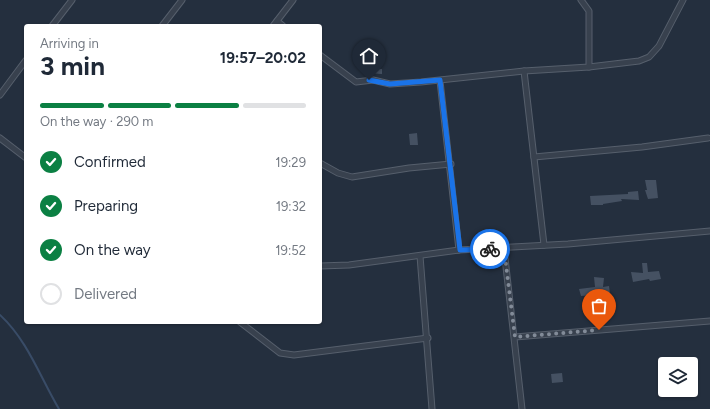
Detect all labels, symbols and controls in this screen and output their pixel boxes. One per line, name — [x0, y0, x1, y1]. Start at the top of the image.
text: Arriving in — [40, 36, 99, 51]
pin — [352, 39, 386, 80]
icon: home — [358, 45, 380, 67]
text: 19:57–20:02 — [220, 49, 306, 67]
text: 3 min — [40, 50, 105, 82]
text: On the way · 290 m — [40, 114, 153, 129]
icon: check — [40, 151, 62, 173]
text: Confirmed — [74, 153, 146, 171]
text: 19:29 — [275, 155, 306, 170]
icon: check — [40, 195, 62, 217]
text: Preparing — [74, 197, 138, 215]
text: 19:32 — [276, 199, 306, 214]
courier — [470, 229, 510, 269]
icon: bike — [479, 238, 501, 260]
icon: check — [40, 239, 62, 261]
text: On the way — [74, 241, 151, 259]
text: 19:52 — [275, 243, 306, 258]
text: Delivered — [74, 285, 137, 303]
pin — [582, 289, 616, 330]
icon: bag — [588, 295, 610, 317]
map controls — [658, 357, 698, 397]
button: layers — [658, 357, 698, 397]

